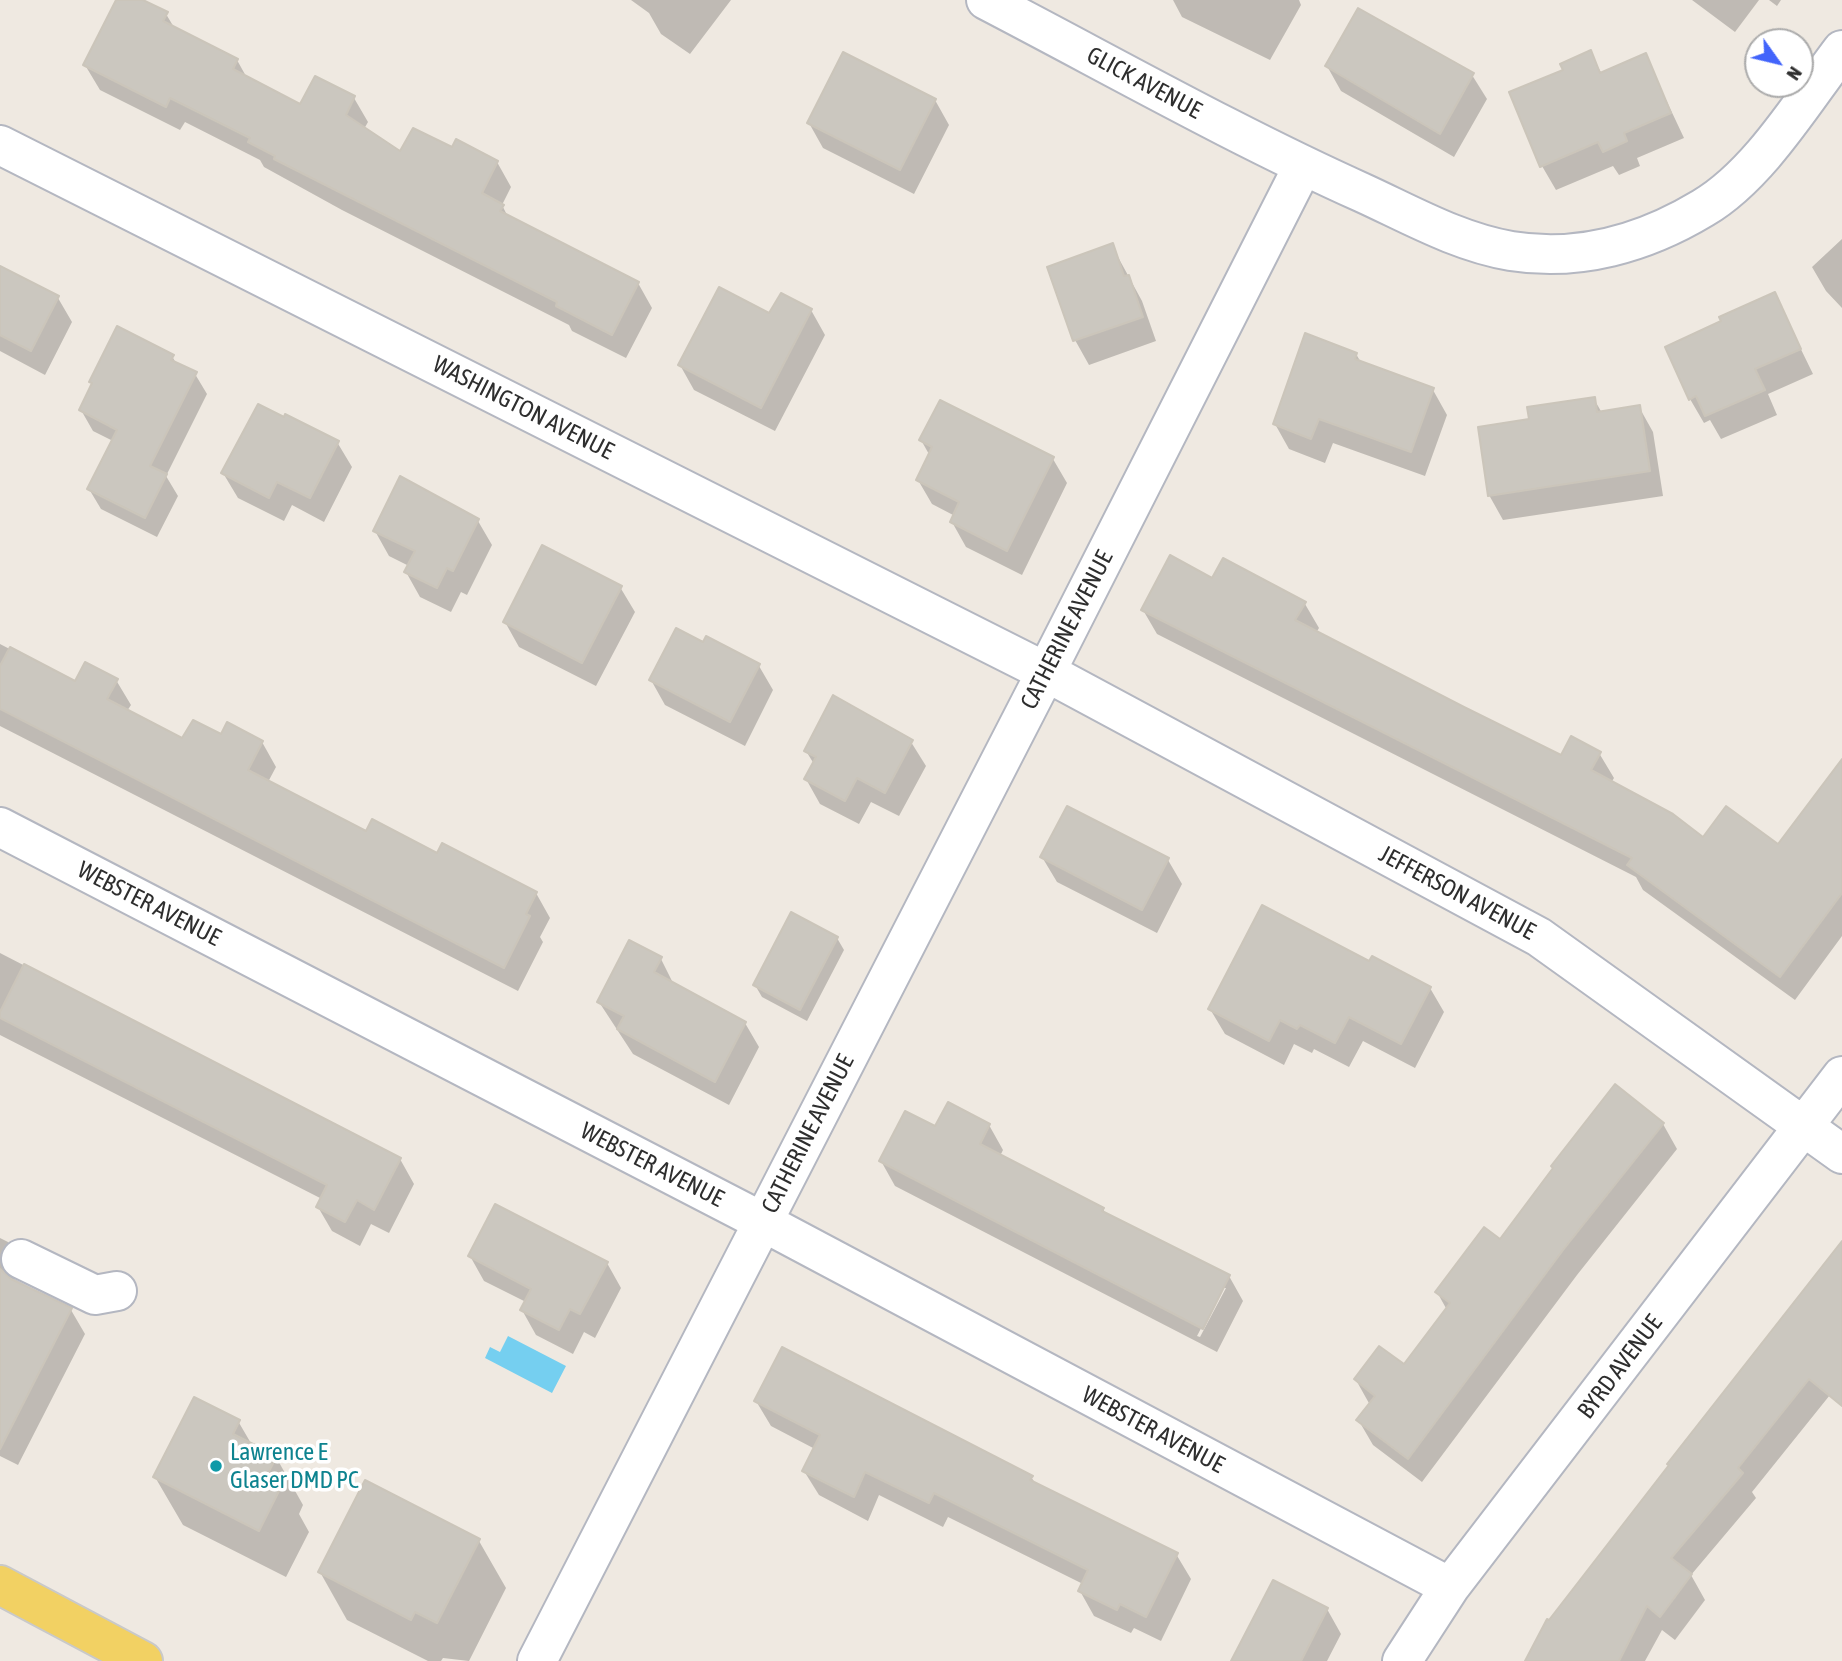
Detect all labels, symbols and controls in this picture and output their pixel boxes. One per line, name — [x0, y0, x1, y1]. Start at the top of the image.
north arrow — [1744, 28, 1814, 98]
street label: GLICK AVENUE — [1082, 41, 1206, 125]
text: N — [1782, 63, 1807, 84]
street label: WASHINGTON AVENUE — [428, 350, 618, 466]
street label: CATHERINE AVENUE — [1015, 546, 1119, 714]
street label: JEFFERSON AVENUE — [1374, 840, 1540, 946]
street label: WEBSTER AVENUE — [73, 856, 225, 952]
street label: CATHERINE AVENUE — [756, 1050, 860, 1218]
street label: WEBSTER AVENUE — [576, 1117, 728, 1213]
street label: BYRD AVENUE — [1572, 1309, 1668, 1425]
street label: WEBSTER AVENUE — [1077, 1380, 1229, 1480]
place label: Lawrence E Glaser DMD PC — [230, 1438, 359, 1494]
marker: Lawrence E Glaser DMD PC — [208, 1458, 224, 1474]

